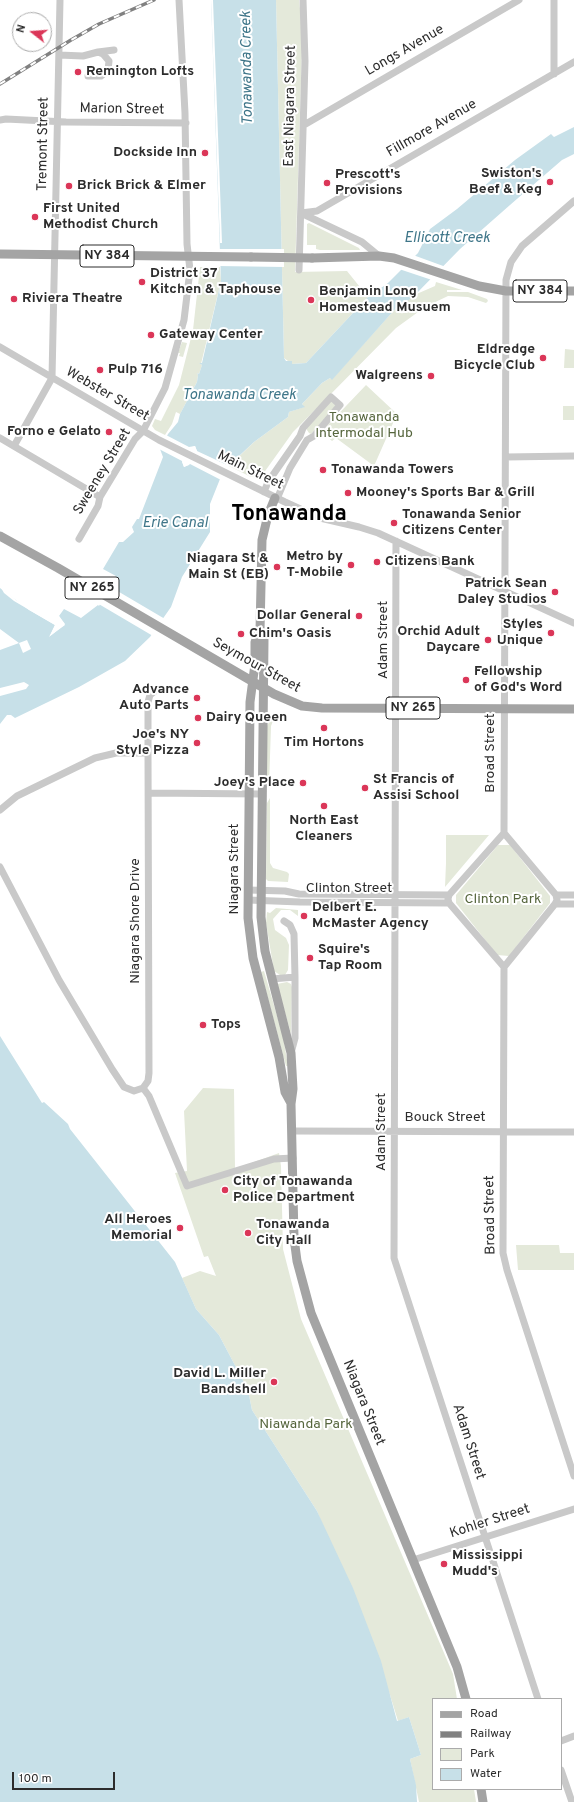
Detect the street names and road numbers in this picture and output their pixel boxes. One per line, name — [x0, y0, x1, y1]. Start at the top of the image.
street label: Longs Avenue — [363, 22, 447, 80]
street label: East Niagara Street — [282, 45, 300, 167]
street label: Fillmore Avenue — [384, 96, 480, 162]
street label: Tremont Street — [35, 97, 53, 191]
street label: Marion Street — [79, 101, 165, 119]
road number: NY 384 — [80, 245, 134, 267]
road number: NY 384 — [513, 280, 567, 302]
street label: Webster Street — [62, 364, 152, 426]
street label: Sweeney Street — [71, 426, 135, 518]
street label: Main Street — [214, 448, 286, 494]
road number: NY 265 — [65, 577, 119, 599]
street label: Adam Street — [376, 601, 392, 679]
street label: Seymour Street — [209, 635, 303, 697]
road number: NY 265 — [386, 697, 440, 719]
street label: Broad Street — [483, 713, 499, 793]
street label: Niagara Street — [227, 824, 243, 914]
street label: Niagara Shore Drive — [128, 858, 144, 984]
street label: Clinton Street — [306, 881, 392, 897]
street label: Adam Street — [374, 1093, 390, 1171]
street label: Bouck Street — [404, 1110, 486, 1126]
street label: Broad Street — [482, 1175, 500, 1255]
street label: Niagara Street — [338, 1358, 388, 1448]
street label: Adam Street — [448, 1402, 488, 1482]
street label: Kohler Street — [448, 1501, 532, 1543]

